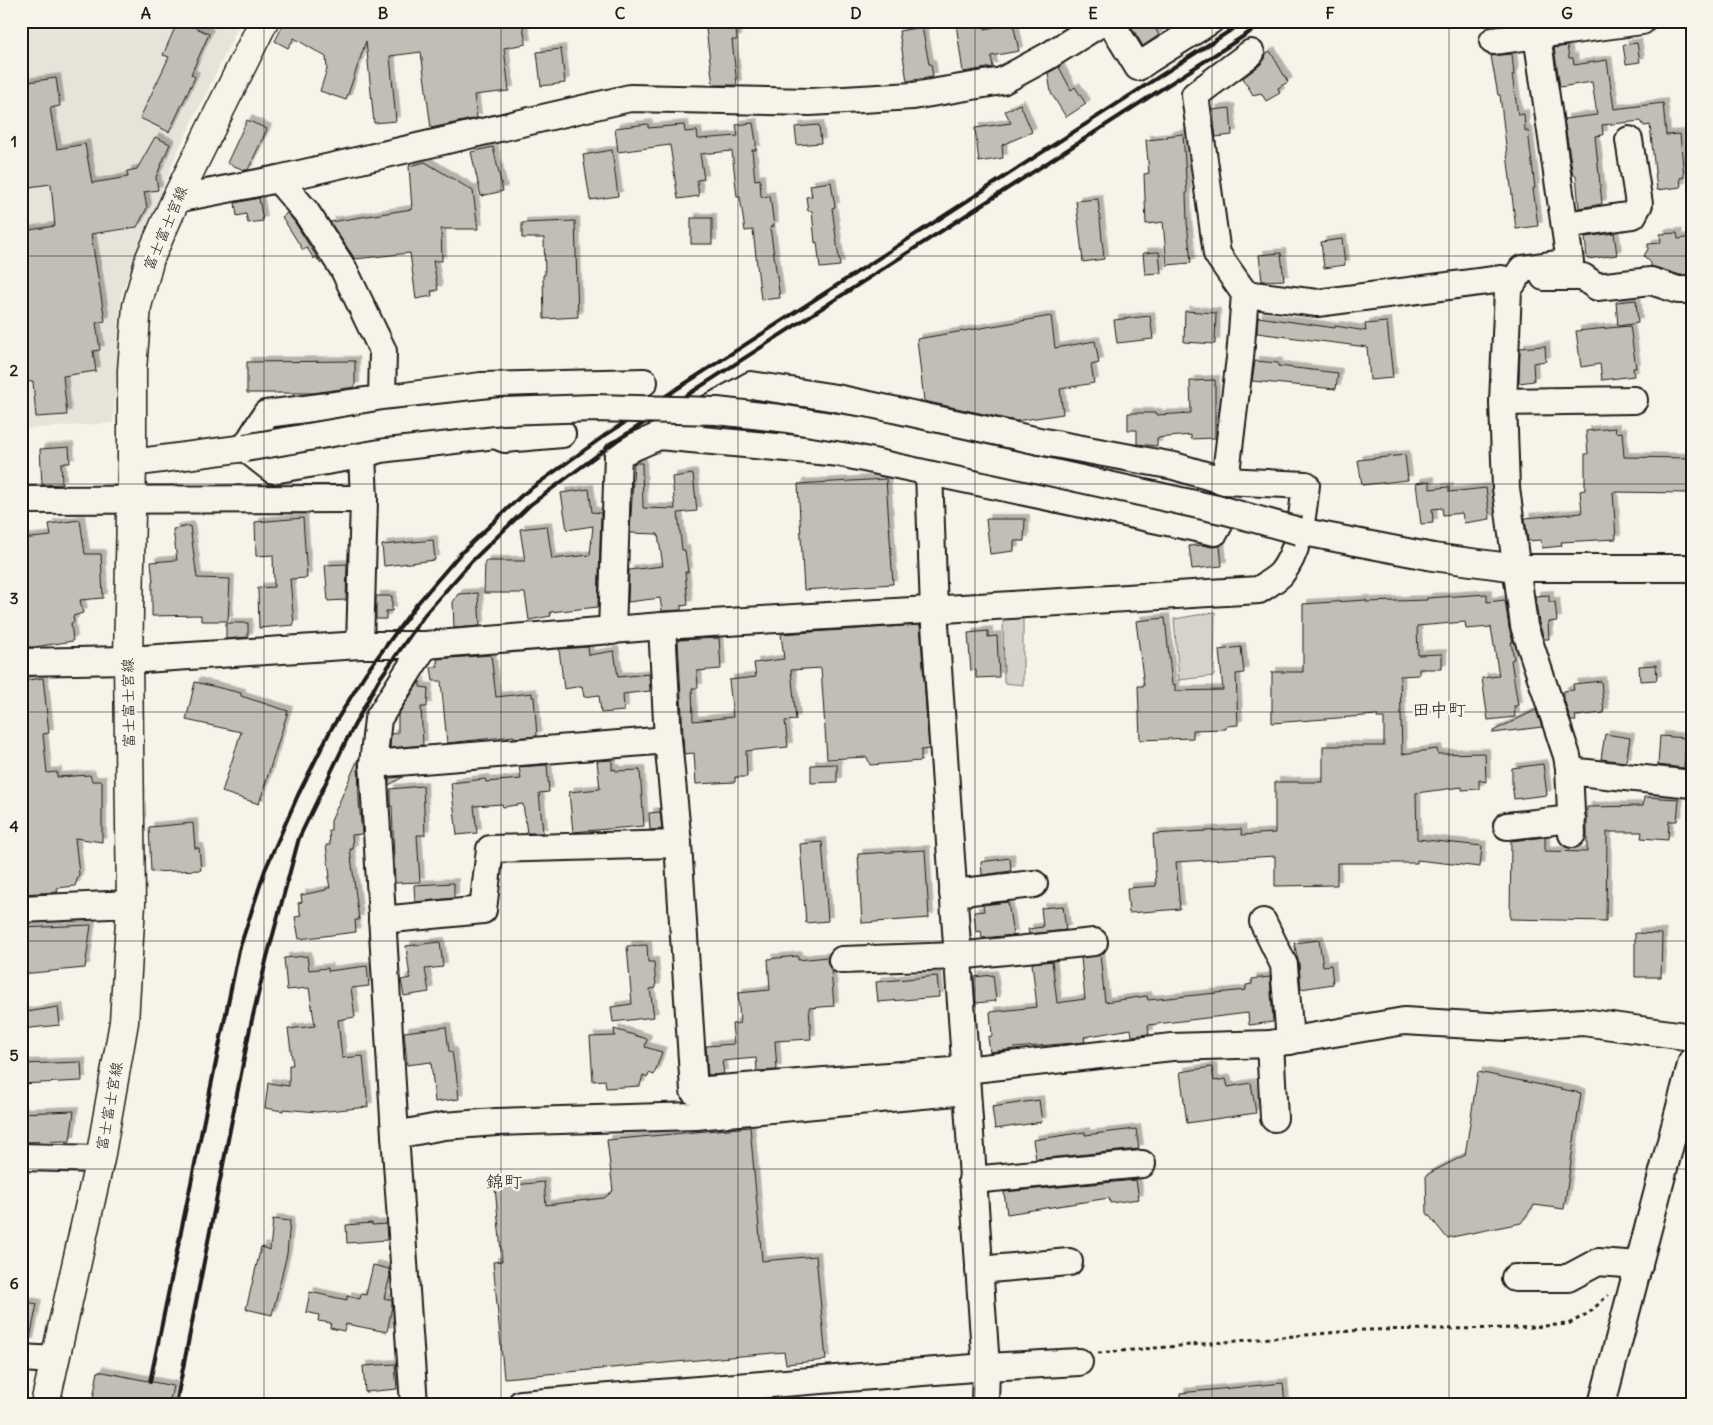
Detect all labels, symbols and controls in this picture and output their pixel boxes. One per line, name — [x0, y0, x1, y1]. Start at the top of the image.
text: A — [141, 3, 151, 23]
text: B — [378, 3, 389, 23]
text: C — [615, 3, 626, 23]
text: D — [850, 3, 862, 23]
text: E — [1088, 3, 1098, 23]
text: F — [1325, 3, 1335, 23]
text: G — [1561, 3, 1573, 23]
text: 1 — [11, 131, 17, 151]
street label: 富士富士宮線 — [139, 183, 191, 273]
text: 2 — [10, 360, 19, 380]
text: 3 — [9, 588, 19, 608]
street label: 富士富士宮線 — [118, 658, 138, 748]
district label: 田中町 — [1412, 698, 1466, 721]
text: 4 — [9, 816, 19, 836]
text: 5 — [9, 1045, 19, 1065]
street label: 富士富士宮線 — [92, 1060, 126, 1152]
district label: 錦町 — [486, 1170, 522, 1193]
text: 6 — [9, 1273, 19, 1293]

